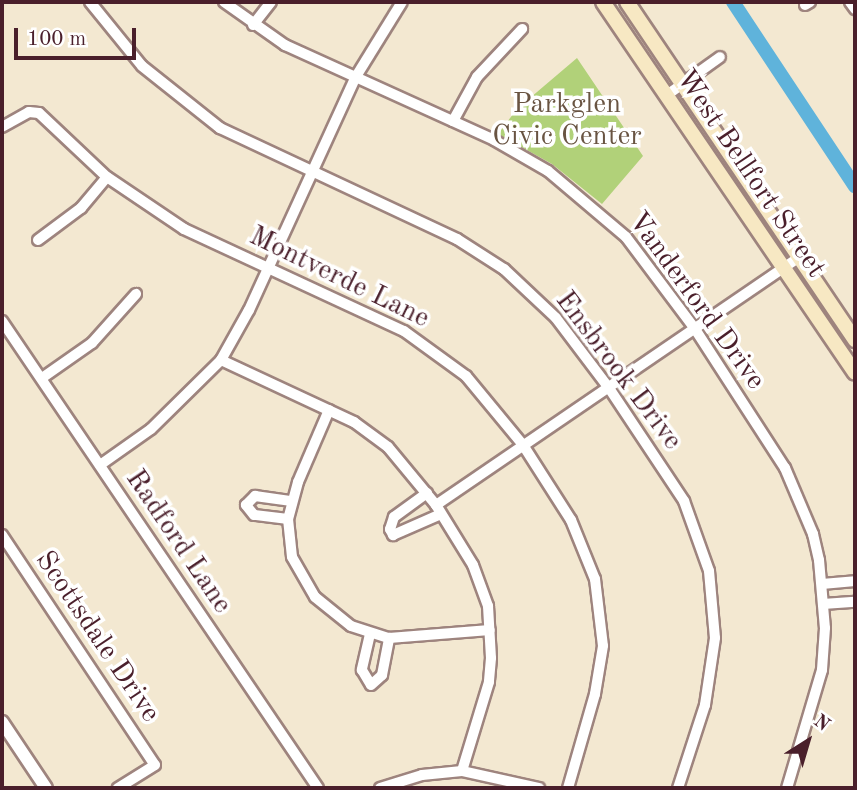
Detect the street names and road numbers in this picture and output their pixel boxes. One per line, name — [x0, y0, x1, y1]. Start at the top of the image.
street label: West Bellfort Street — [668, 64, 832, 284]
street label: Vanderford Drive — [620, 206, 772, 396]
street label: Montverde Lane — [244, 220, 434, 336]
street label: Ensbrook Drive — [547, 285, 689, 457]
street label: Radford Lane — [118, 464, 238, 620]
street label: Scottsdale Drive — [27, 545, 167, 729]

